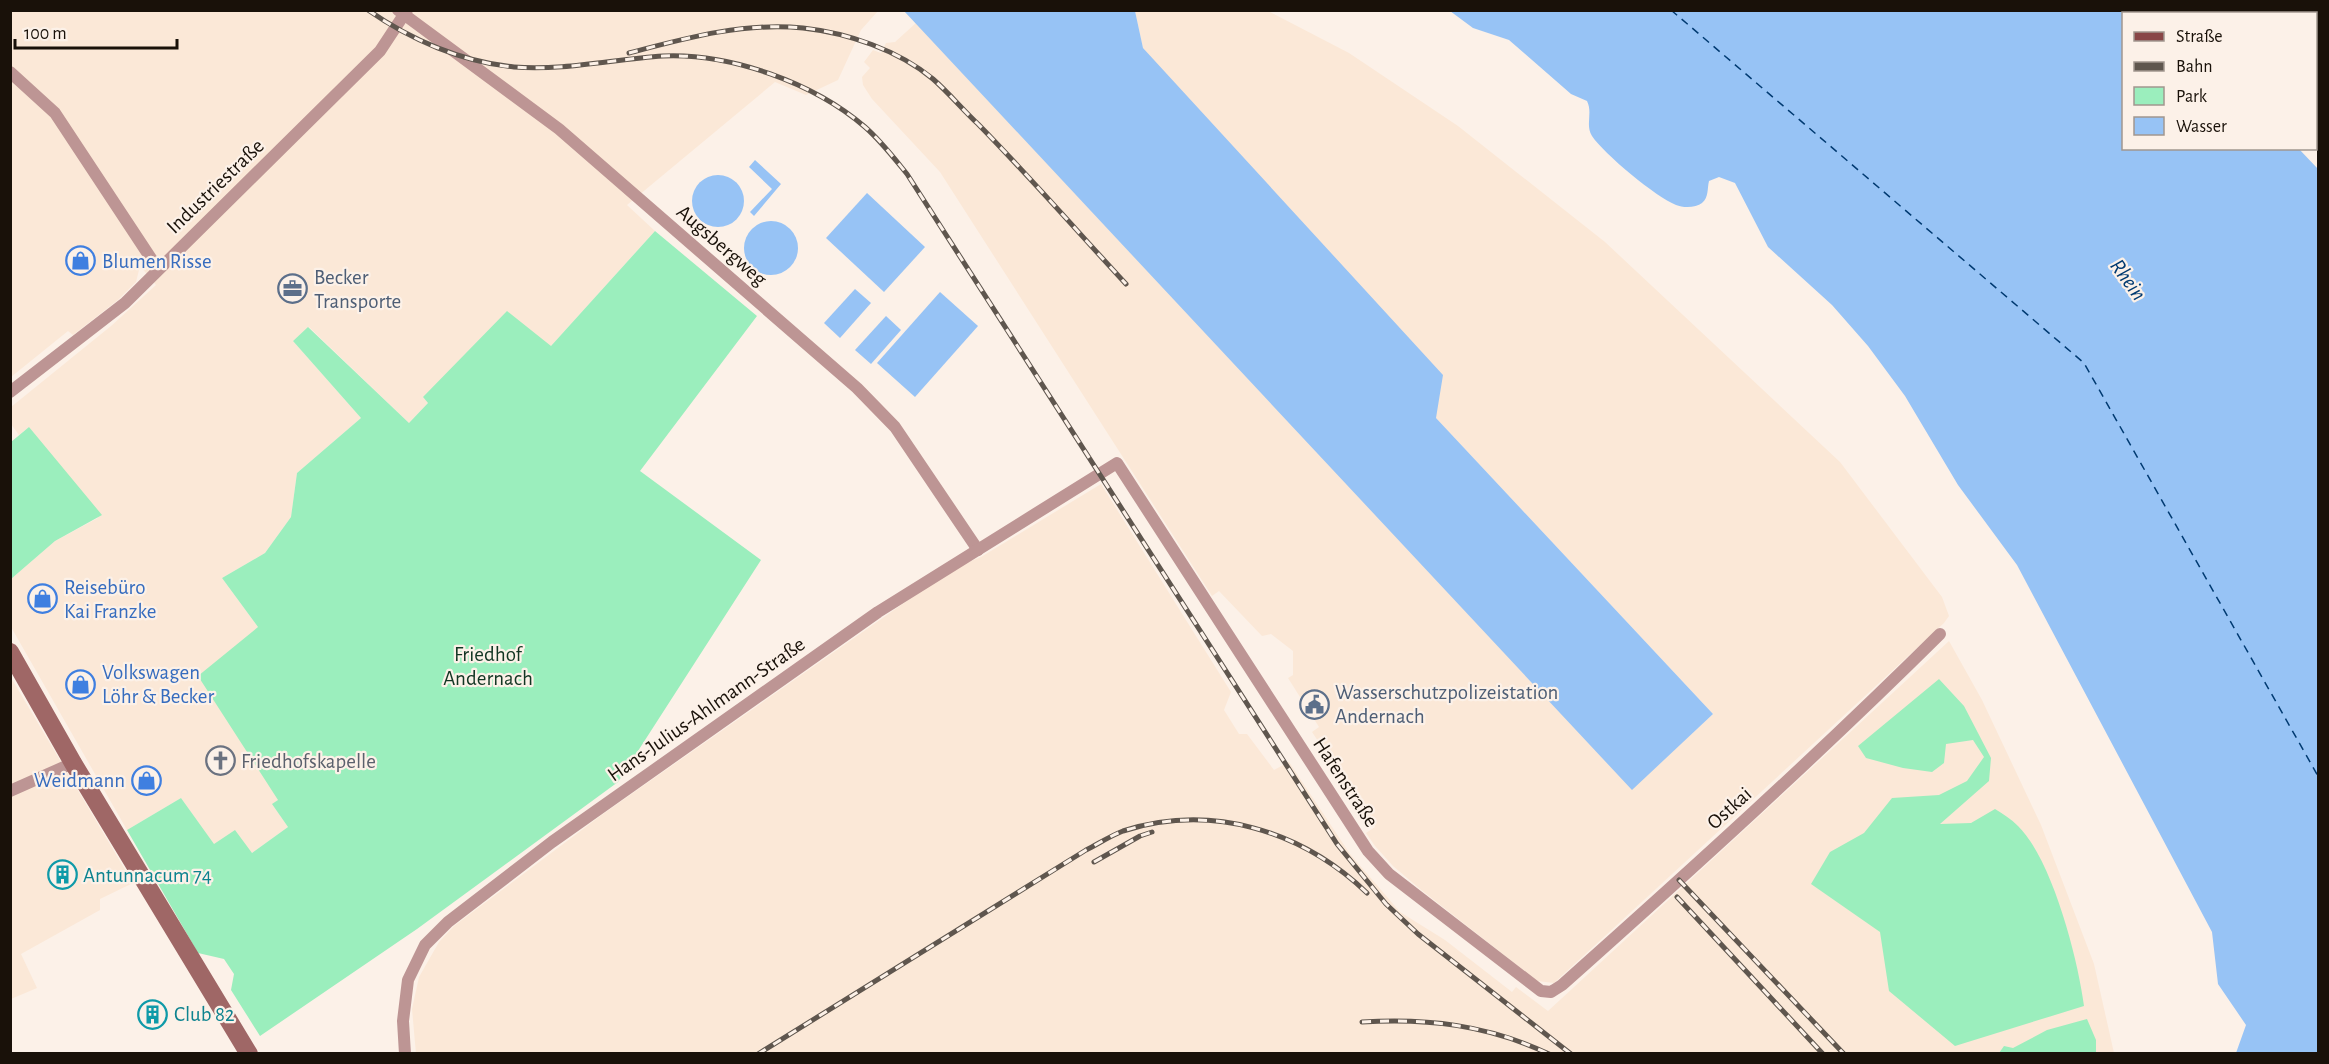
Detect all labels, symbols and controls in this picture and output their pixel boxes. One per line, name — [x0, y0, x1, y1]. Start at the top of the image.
scale bar — [15, 12, 177, 50]
legend — [2122, 12, 2317, 150]
text: 100 m — [24, 25, 67, 43]
text: Straße — [2176, 28, 2222, 46]
text: Bahn — [2176, 58, 2212, 76]
text: Park — [2176, 88, 2208, 106]
text: Wasser — [2176, 118, 2227, 136]
street label: Industriestraße — [163, 135, 268, 238]
street label: Augsbergweg — [673, 201, 771, 290]
shop icon: Blumen Risse — [65, 245, 97, 277]
place label: Blumen Risse — [102, 251, 212, 272]
water label: Rhein — [2106, 255, 2150, 304]
place label: Becker Transporte — [314, 267, 401, 312]
office icon: Becker Transporte — [277, 273, 309, 305]
place label: Reisebüro Kai Franzke — [64, 577, 156, 622]
shop icon: Reisebüro Kai Franzke — [27, 583, 59, 615]
street label: Hans-Julius-Ahlmann-Straße — [604, 633, 809, 786]
park label: Friedhof Andernach — [443, 644, 533, 689]
place label: Volkswagen Löhr & Becker — [102, 662, 215, 707]
shop icon: Volkswagen Löhr & Becker — [65, 668, 97, 700]
place label: Wasserschutzpolizeistation Andernach — [1335, 682, 1558, 727]
public building icon: Wasserschutzpolizeistation Andernach — [1298, 688, 1330, 720]
street label: Hafenstraße — [1309, 734, 1382, 831]
church icon: Friedhofskapelle — [204, 745, 236, 777]
place label: Friedhofskapelle — [241, 751, 376, 772]
shop icon: Weidmann — [130, 764, 162, 796]
place label: Weidmann — [34, 770, 125, 791]
street label: Ostkai — [1703, 783, 1756, 833]
building icon: Antunnacum 74 — [46, 859, 78, 891]
place label: Antunnacum 74 — [83, 865, 212, 886]
building icon: Club 82 — [137, 998, 169, 1030]
place label: Club 82 — [174, 1004, 235, 1025]

